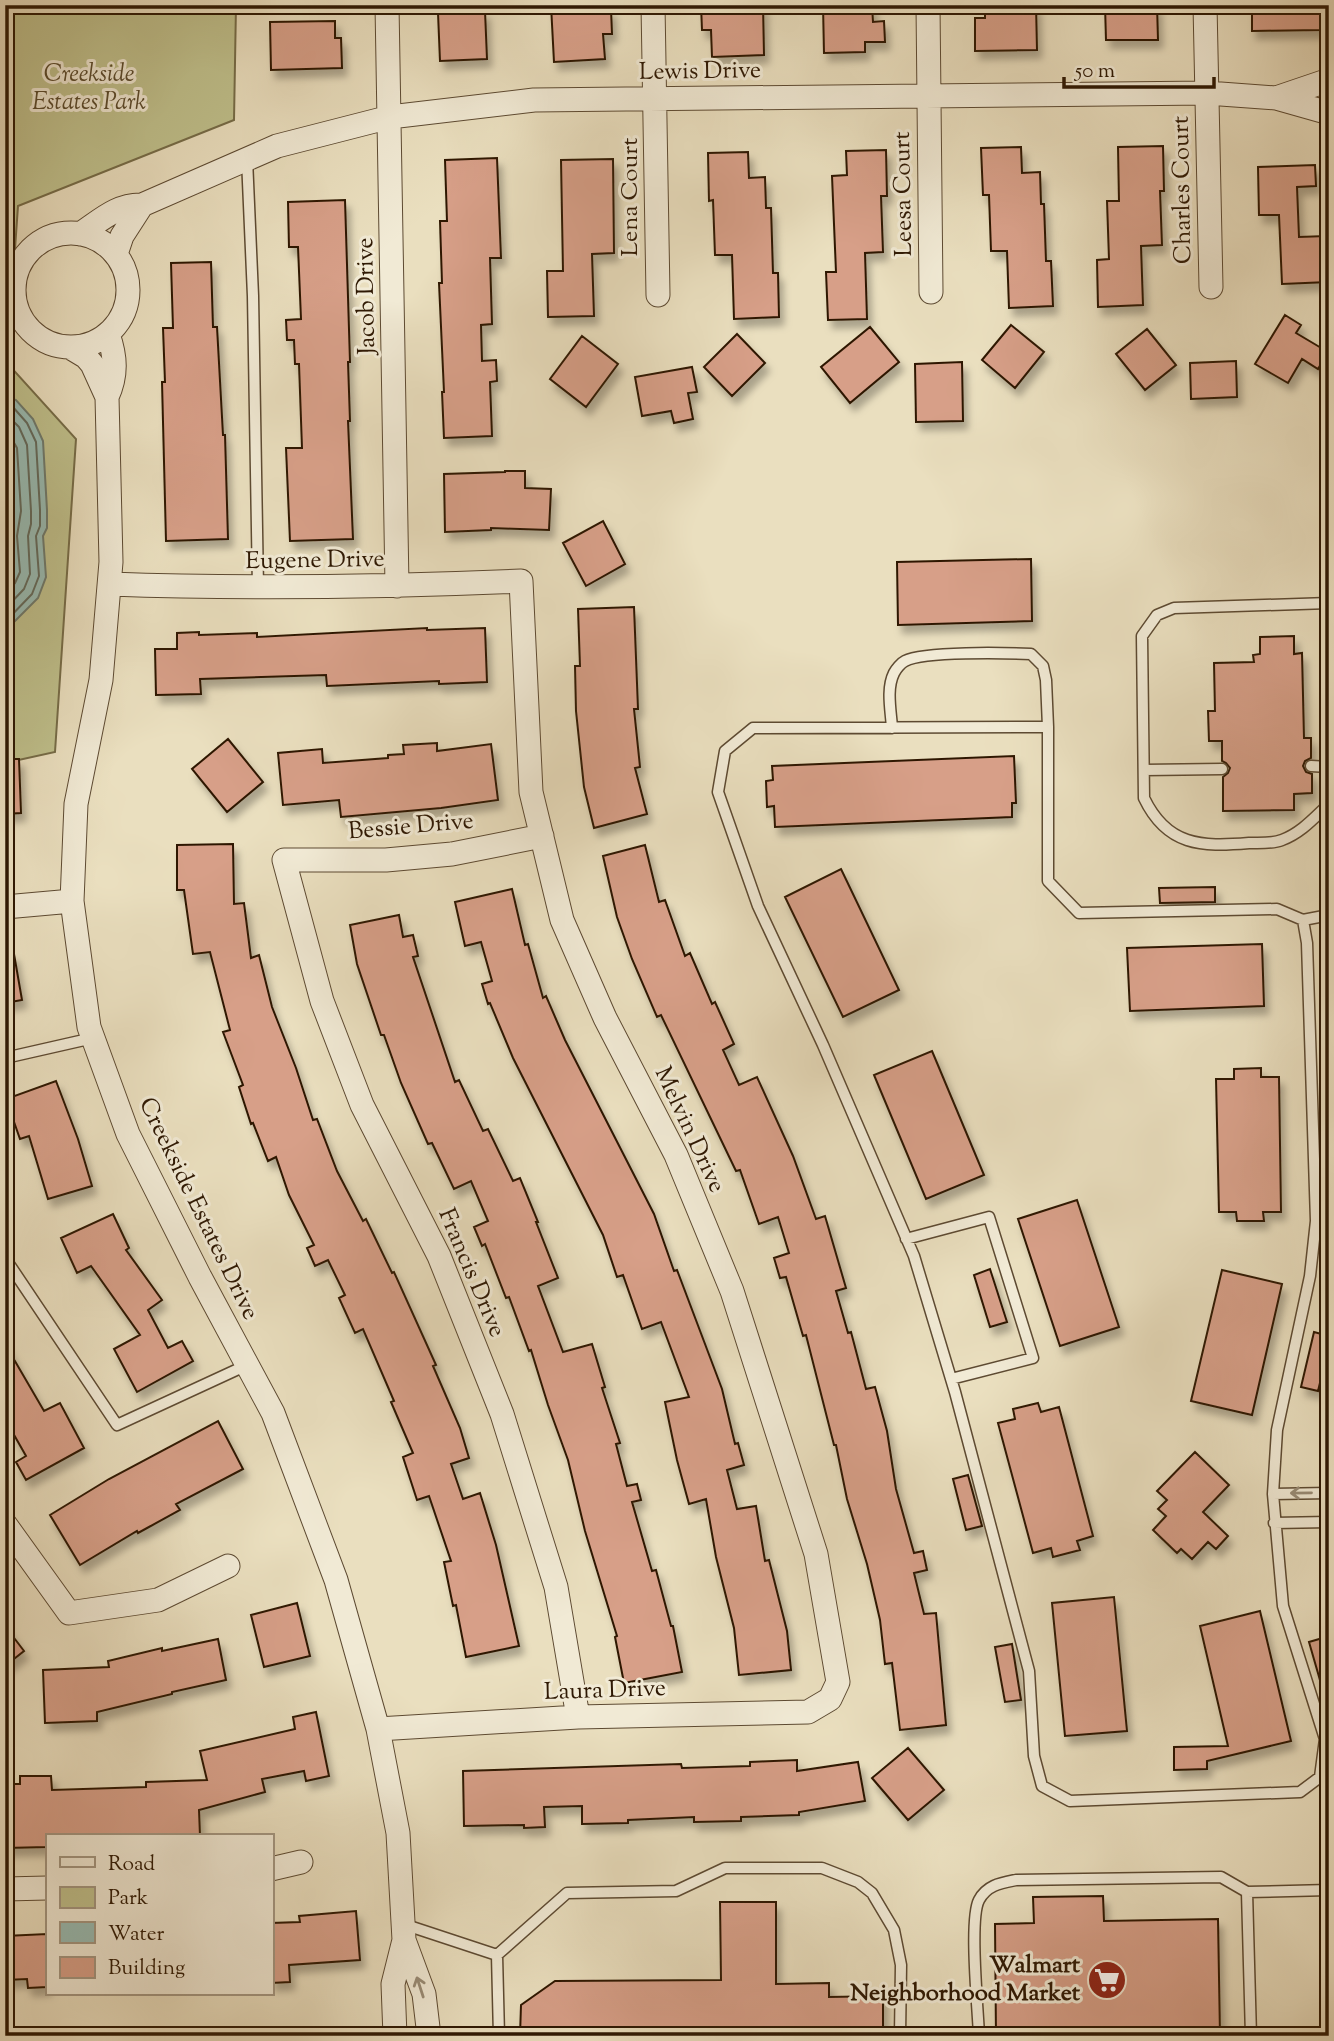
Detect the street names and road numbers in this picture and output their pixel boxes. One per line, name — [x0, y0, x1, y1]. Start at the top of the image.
street label: Lewis Drive — [639, 54, 761, 90]
street label: Charles Court — [1165, 116, 1201, 264]
street label: Leesa Court — [886, 131, 922, 257]
street label: Lena Court — [614, 138, 648, 256]
street label: Jacob Drive — [349, 237, 385, 357]
street label: Eugene Drive — [245, 543, 385, 579]
street label: Bessie Drive — [347, 805, 475, 849]
street label: Melvin Drive — [645, 1061, 733, 1199]
street label: Creekside Estates Drive — [129, 1092, 267, 1326]
street label: Francis Drive — [429, 1203, 513, 1343]
street label: Laura Drive — [543, 1672, 667, 1710]

